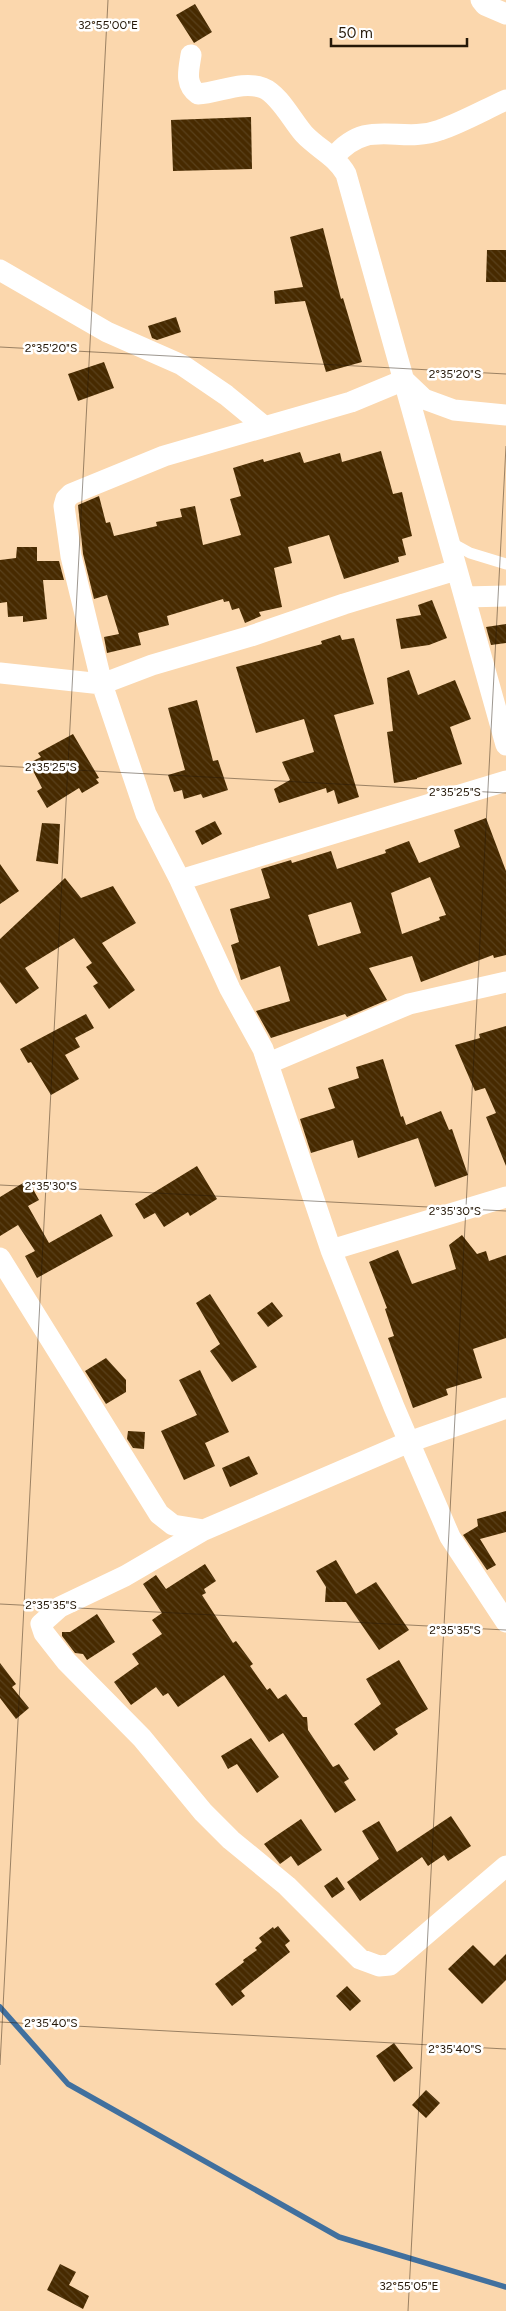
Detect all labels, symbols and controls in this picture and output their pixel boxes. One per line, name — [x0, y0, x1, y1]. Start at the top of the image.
scale bar — [331, 15, 467, 47]
text: 32°55'00"E — [78, 18, 138, 32]
text: 50 m — [338, 24, 373, 42]
text: 2°35'20"S — [25, 341, 77, 355]
text: 2°35'20"S — [429, 367, 481, 381]
text: 2°35'25"S — [25, 760, 77, 774]
text: 2°35'25"S — [429, 785, 481, 799]
text: 2°35'30"S — [25, 1179, 77, 1193]
text: 2°35'30"S — [429, 1204, 481, 1218]
text: 2°35'35"S — [25, 1598, 77, 1612]
text: 2°35'35"S — [429, 1623, 481, 1637]
text: 2°35'40"S — [24, 2016, 78, 2030]
text: 2°35'40"S — [428, 2042, 482, 2056]
text: 32°55'05"E — [379, 2279, 439, 2293]

